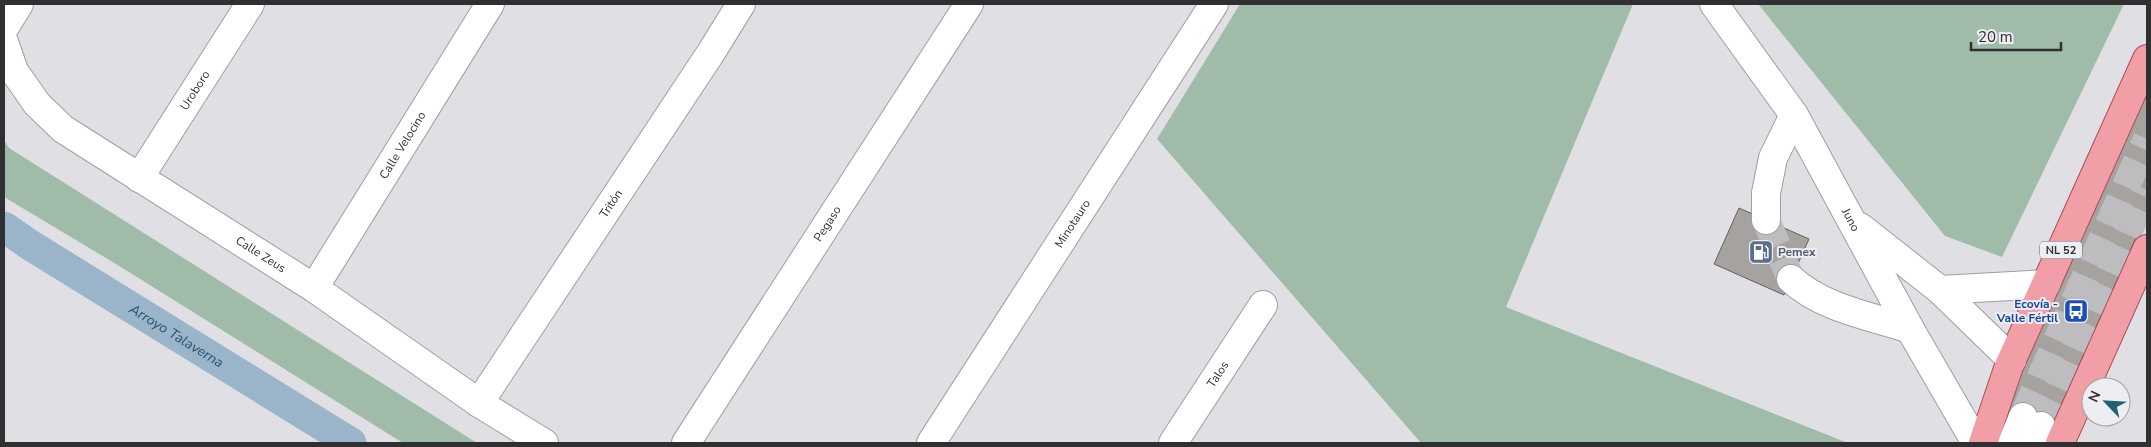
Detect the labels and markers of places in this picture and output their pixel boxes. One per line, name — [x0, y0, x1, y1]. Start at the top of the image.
fuel station icon: Pemex — [1748, 239, 1774, 265]
place label: Pemex — [1778, 244, 1816, 260]
place label: Ecovía - Valle Fértil — [1996, 296, 2058, 326]
bus stop icon: Ecovía - Valle Fértil — [2063, 298, 2089, 324]

